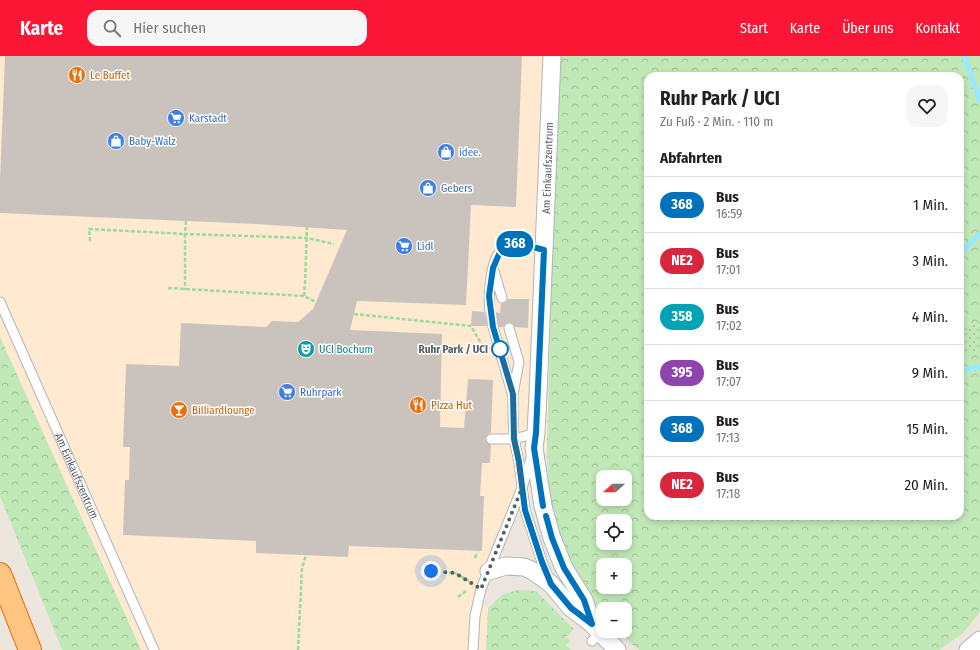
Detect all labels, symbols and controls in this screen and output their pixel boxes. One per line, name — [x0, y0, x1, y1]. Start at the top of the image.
search box — [87, 10, 367, 46]
text: Karte — [20, 17, 63, 40]
icon: search — [101, 17, 123, 39]
text: Hier suchen — [133, 19, 206, 37]
text: Start — [740, 20, 768, 37]
text: Karte — [790, 20, 820, 37]
text: Über uns — [842, 20, 894, 37]
text: Kontakt — [916, 20, 960, 37]
restaurant icon: Le Buffet — [67, 65, 87, 85]
place label: Le Buffet — [90, 69, 130, 82]
button: heart — [906, 85, 948, 127]
text: Ruhr Park / UCI — [660, 87, 780, 110]
supermarket icon: Karstadt — [166, 108, 186, 128]
place label: Karstadt — [189, 112, 227, 125]
text: Zu Fuß · 2 Min. · 110 m — [660, 114, 773, 129]
street label: Am Einkaufszentrum — [540, 122, 556, 214]
shop icon: Baby-Walz — [106, 131, 126, 151]
place label: Baby-Walz — [129, 135, 176, 148]
shop icon: idee. — [436, 142, 456, 162]
place label: idee. — [459, 146, 481, 159]
text: Abfahrten — [660, 149, 722, 167]
shop icon: Gebers — [418, 178, 438, 198]
place label: Gebers — [441, 182, 473, 195]
text: Bus — [716, 188, 739, 206]
text: 368 — [671, 196, 693, 213]
text: 1 Min. — [913, 196, 948, 214]
text: 16:59 — [716, 206, 742, 221]
line badge: 368 — [492, 231, 538, 257]
text: 368 — [504, 235, 526, 252]
supermarket icon: Lidl — [394, 236, 414, 256]
place label: Lidl — [417, 240, 434, 253]
text: Bus — [716, 244, 739, 262]
text: NE2 — [671, 252, 693, 269]
text: 3 Min. — [912, 252, 948, 270]
text: 17:01 — [716, 262, 741, 277]
text: Bus — [716, 300, 739, 318]
text: 358 — [672, 308, 692, 325]
text: 4 Min. — [912, 308, 948, 326]
text: 17:02 — [716, 318, 741, 333]
theatre icon: UCI Bochum — [296, 339, 316, 359]
marker: Ruhr Park / UCI — [491, 340, 509, 358]
place label: UCI Bochum — [319, 343, 373, 356]
place label: Ruhr Park / UCI — [419, 343, 488, 356]
text: Bus — [716, 356, 739, 374]
text: 395 — [672, 364, 692, 381]
text: 9 Min. — [912, 364, 948, 382]
text: 17:07 — [716, 374, 741, 389]
supermarket icon: Ruhrpark — [277, 382, 297, 402]
place label: Ruhrpark — [300, 386, 342, 399]
restaurant icon: Pizza Hut — [408, 395, 428, 415]
place label: Pizza Hut — [431, 399, 472, 412]
bar icon: Billiardlounge — [169, 400, 189, 420]
place label: Billiardlounge — [192, 404, 255, 417]
text: Bus — [716, 412, 739, 430]
text: 368 — [671, 420, 693, 437]
text: 15 Min. — [906, 420, 948, 438]
text: 17:13 — [716, 430, 740, 445]
street label: Am Einkaufszentrum — [52, 431, 101, 520]
text: Bus — [716, 468, 739, 486]
north arrow — [596, 470, 632, 506]
map controls — [596, 470, 632, 638]
text: NE2 — [671, 476, 693, 493]
text: 20 Min. — [905, 476, 948, 494]
text: 17:18 — [716, 486, 740, 501]
button: locate — [596, 514, 632, 550]
button: + — [596, 558, 632, 594]
your location — [421, 561, 441, 581]
button: − — [596, 602, 632, 638]

